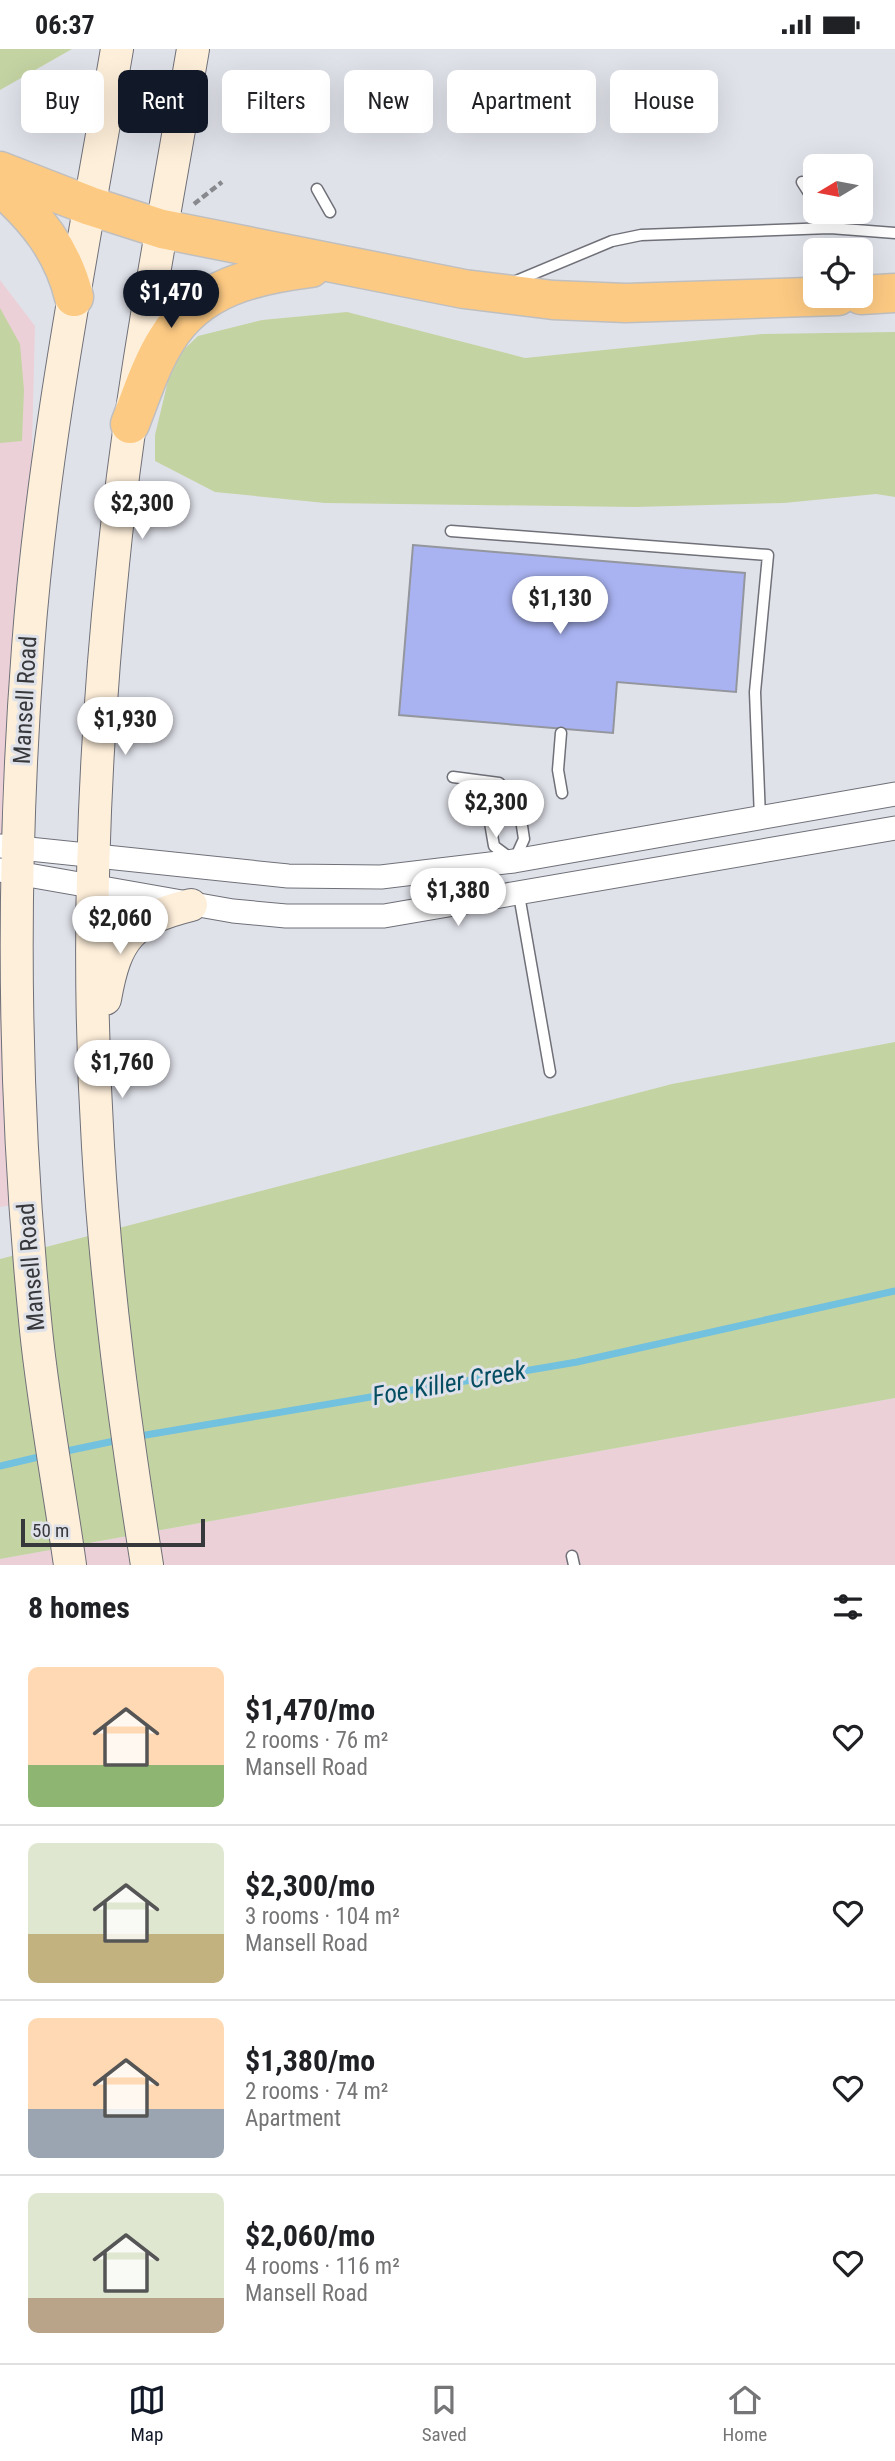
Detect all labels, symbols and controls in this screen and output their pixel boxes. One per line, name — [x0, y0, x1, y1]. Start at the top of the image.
text: 06:37 — [35, 10, 95, 40]
chip: Buy — [21, 70, 104, 133]
chip: Rent — [118, 70, 208, 133]
chip: Filters — [222, 70, 330, 133]
chip: New — [344, 70, 433, 133]
chip: Apartment — [447, 70, 596, 133]
chip: House — [610, 70, 718, 133]
north arrow — [803, 154, 873, 224]
map controls — [803, 154, 873, 308]
button: locate — [803, 238, 873, 308]
pin: $1,470 — [114, 271, 228, 330]
text: $1,470 — [139, 279, 203, 306]
pin: $2,300 — [85, 482, 199, 541]
text: $2,300 — [110, 490, 174, 517]
pin: $1,130 — [503, 577, 617, 636]
text: $1,130 — [528, 585, 592, 612]
street label: Mansell Road — [8, 635, 42, 765]
pin: $1,930 — [68, 697, 182, 757]
text: $1,930 — [93, 706, 157, 733]
pin: $2,300 — [439, 781, 553, 840]
text: $2,300 — [464, 789, 528, 816]
pin: $1,380 — [401, 869, 515, 928]
text: $1,380 — [426, 877, 490, 904]
pin: $2,060 — [63, 897, 177, 956]
text: $2,060 — [88, 905, 152, 932]
pin: $1,760 — [65, 1041, 179, 1100]
text: $1,760 — [90, 1049, 154, 1076]
street label: Mansell Road — [11, 1202, 51, 1332]
water label: Foe Killer Creek — [370, 1355, 529, 1411]
scale bar — [21, 1516, 205, 1548]
text: 50 m — [32, 1519, 69, 1542]
icon: filters — [829, 1588, 867, 1626]
text: 8 homes — [28, 1590, 130, 1625]
text: $1,470/mo — [245, 1692, 375, 1727]
icon: home — [84, 1695, 168, 1779]
icon: heart — [829, 1718, 867, 1756]
text: 2 rooms · 76 m² — [245, 1727, 388, 1754]
text: Mansell Road — [245, 1754, 368, 1781]
text: $2,300/mo — [245, 1868, 375, 1903]
icon: home — [84, 1871, 168, 1955]
icon: heart — [829, 1894, 867, 1932]
text: 3 rooms · 104 m² — [245, 1903, 400, 1930]
text: Mansell Road — [245, 1930, 368, 1957]
text: $1,380/mo — [245, 2043, 375, 2078]
icon: home — [84, 2046, 168, 2130]
icon: heart — [829, 2069, 867, 2107]
text: 2 rooms · 74 m² — [245, 2078, 388, 2105]
text: Apartment — [245, 2105, 341, 2132]
text: $2,060/mo — [245, 2218, 375, 2253]
icon: home — [84, 2221, 168, 2305]
icon: heart — [829, 2244, 867, 2282]
text: 4 rooms · 116 m² — [245, 2253, 400, 2280]
text: Mansell Road — [245, 2280, 368, 2307]
tab: Map — [128, 2381, 166, 2446]
tab: Saved — [422, 2381, 467, 2446]
tab: Home — [723, 2381, 767, 2446]

